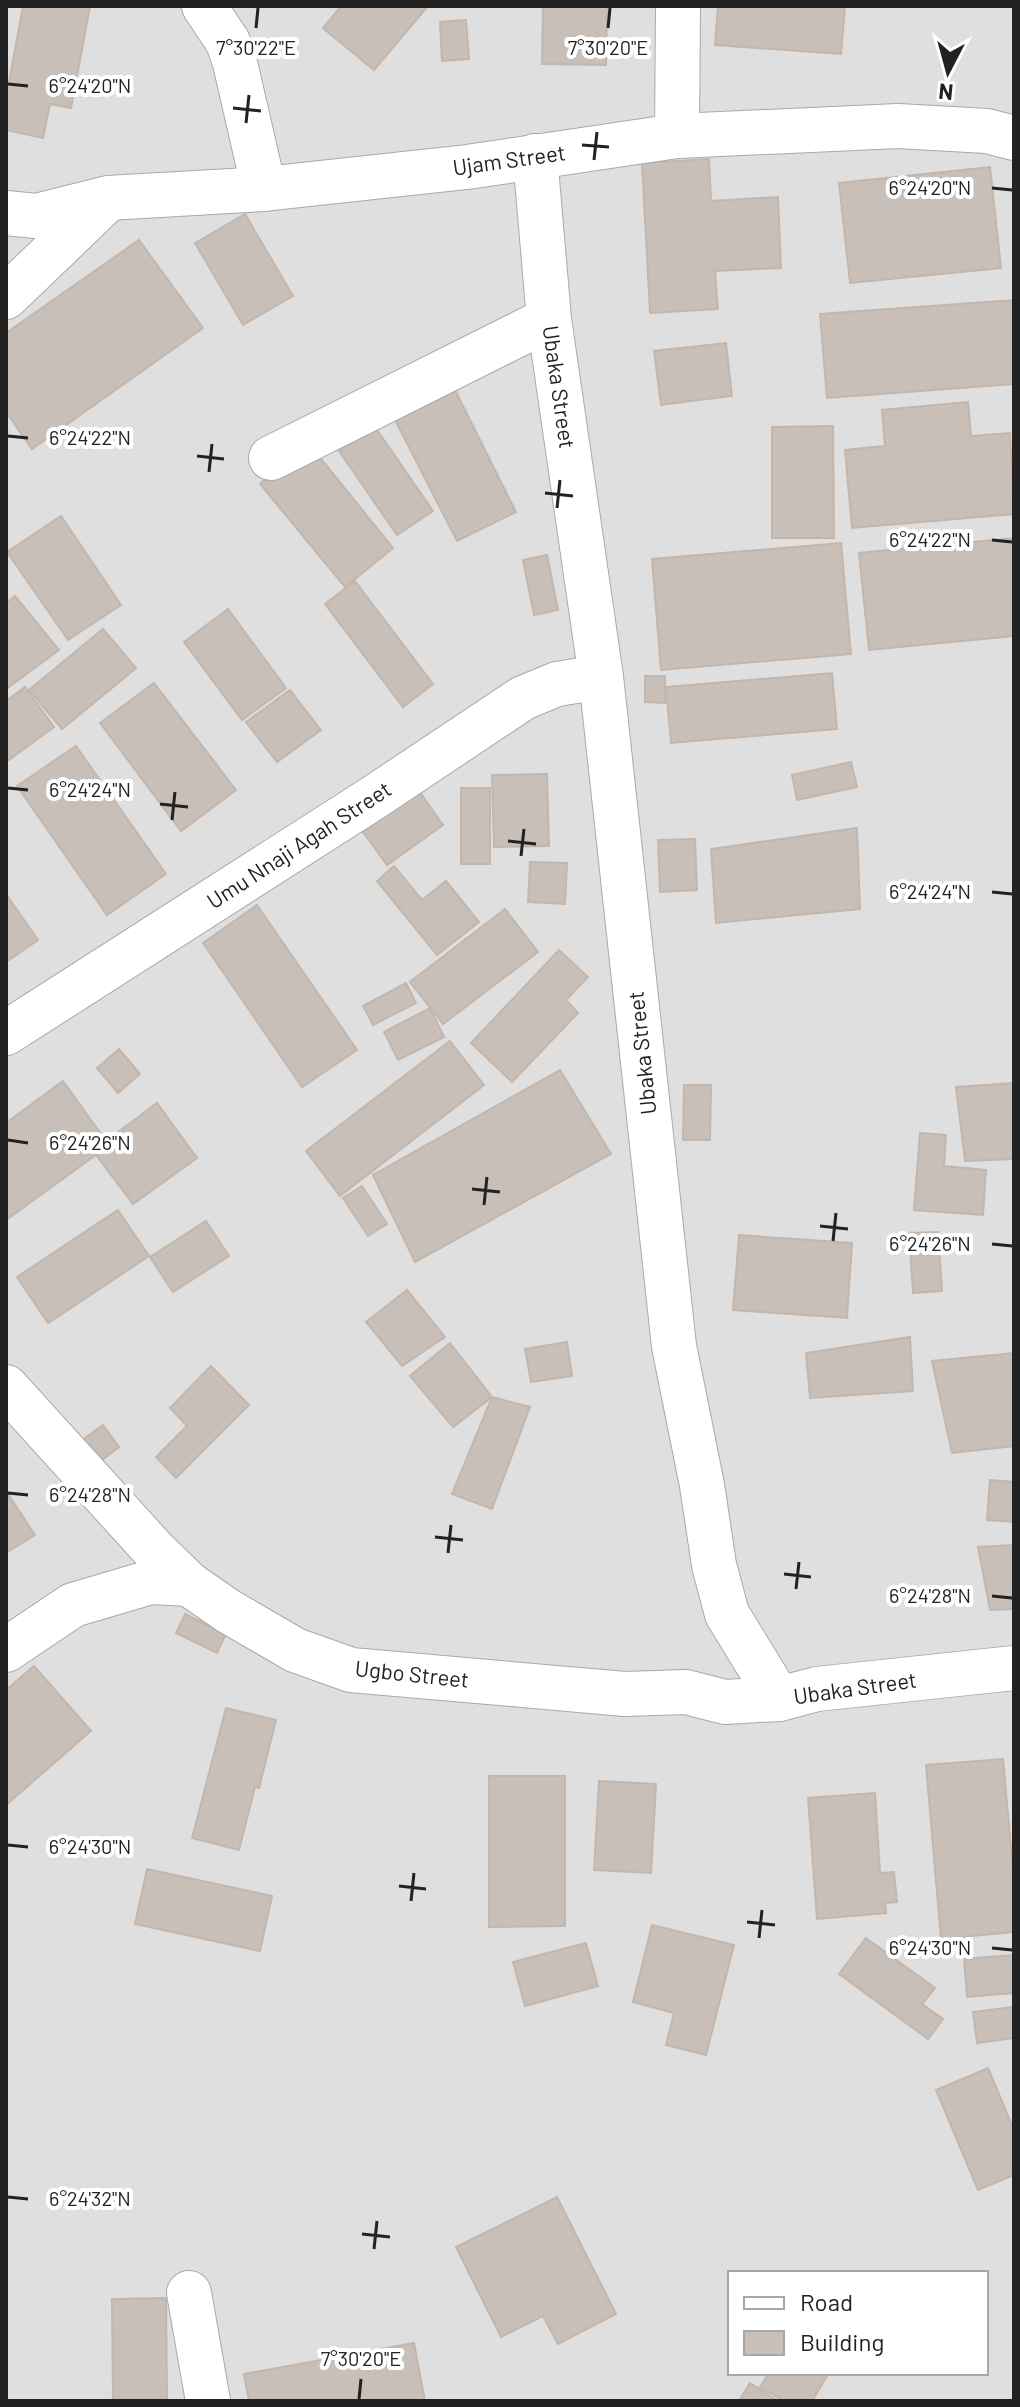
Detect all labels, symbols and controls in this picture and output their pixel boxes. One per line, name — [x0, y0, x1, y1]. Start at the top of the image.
north arrow — [908, 32, 988, 112]
text: 7°30'22"E — [216, 35, 296, 59]
text: 7°30'20"E — [568, 35, 648, 59]
text: 6°24'20"N — [49, 73, 131, 97]
text: N — [937, 79, 954, 107]
street label: Ujam Street — [451, 138, 567, 180]
text: 6°24'20"N — [889, 175, 971, 199]
street label: Ubaka Street — [538, 324, 581, 450]
text: 6°24'22"N — [49, 425, 131, 449]
text: 6°24'22"N — [889, 527, 971, 551]
street label: Umu Nnaji Agah Street — [202, 775, 395, 913]
text: 6°24'24"N — [49, 777, 131, 801]
text: 6°24'24"N — [889, 879, 971, 903]
street label: Ubaka Street — [622, 990, 660, 1116]
text: 6°24'26"N — [49, 1130, 131, 1154]
text: 6°24'26"N — [889, 1231, 971, 1255]
text: 6°24'28"N — [49, 1482, 131, 1506]
text: 6°24'28"N — [889, 1583, 971, 1607]
street label: Ugbo Street — [354, 1654, 470, 1692]
street label: Ubaka Street — [792, 1666, 918, 1709]
text: 6°24'30"N — [49, 1834, 131, 1858]
text: 6°24'30"N — [889, 1935, 971, 1959]
text: 6°24'32"N — [49, 2186, 131, 2210]
legend — [728, 2271, 988, 2375]
text: Road — [800, 2287, 853, 2316]
text: Building — [800, 2327, 884, 2356]
text: 7°30'20"E — [321, 2346, 401, 2370]

